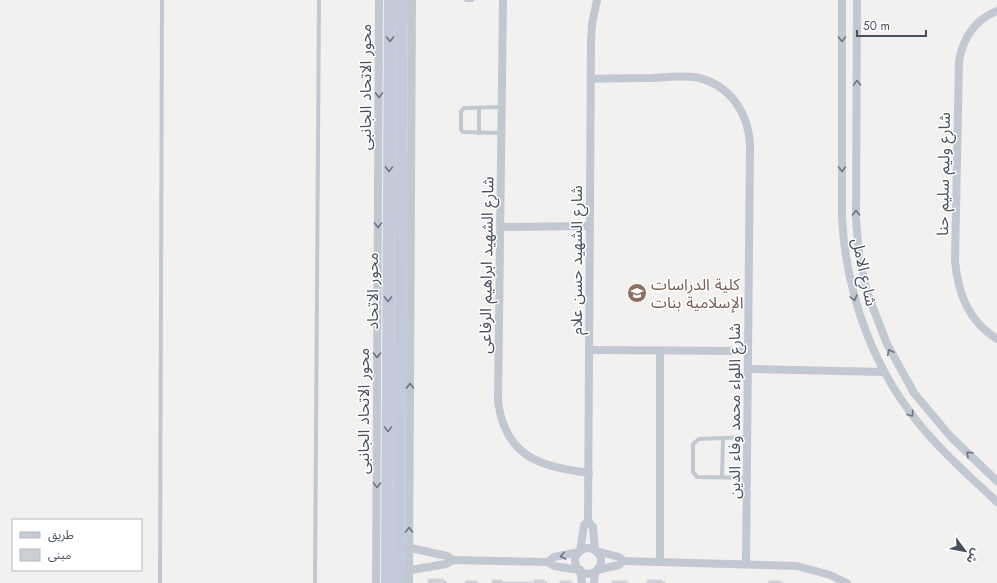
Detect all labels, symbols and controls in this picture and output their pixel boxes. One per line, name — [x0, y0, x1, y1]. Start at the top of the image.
scale bar — [857, 12, 926, 38]
text: 50 m — [863, 17, 890, 35]
street label: محور الاتحاد الجانبى — [354, 24, 377, 150]
one-way arrow — [386, 36, 394, 42]
one-way arrow — [838, 36, 846, 42]
one-way arrow — [853, 80, 861, 86]
one-way arrow — [375, 92, 383, 98]
street label: شارع وليم سليم حنا — [931, 112, 957, 236]
one-way arrow — [385, 166, 393, 172]
one-way arrow — [838, 166, 846, 172]
street label: شارع الشهيد ابراهيم الرفاعى — [473, 176, 501, 354]
street label: شارع الشهيد حسن علام — [565, 185, 589, 335]
one-way arrow — [852, 210, 860, 216]
one-way arrow — [374, 222, 382, 228]
street label: شارع الامل — [845, 236, 883, 309]
street label: محور الاتحاد — [361, 252, 384, 330]
place label: كلية الدراسات الإسلامية بنات — [651, 273, 744, 314]
school or university icon: كلية الدراسات الإسلامية بنات — [626, 282, 648, 304]
one-way arrow — [849, 294, 858, 301]
one-way arrow — [384, 296, 392, 302]
street label: شارع اللواء محمد وفاء الدين — [723, 323, 747, 499]
street label: محور الاتحاد الجانبى — [352, 348, 375, 474]
one-way arrow — [887, 348, 895, 356]
one-way arrow — [373, 352, 381, 358]
one-way arrow — [406, 383, 414, 389]
one-way arrow — [906, 410, 914, 417]
one-way arrow — [384, 426, 392, 432]
one-way arrow — [966, 451, 974, 459]
one-way arrow — [373, 482, 381, 488]
legend — [12, 519, 142, 571]
text: طريق — [48, 526, 74, 544]
one-way arrow — [405, 527, 414, 533]
north arrow — [945, 531, 985, 571]
text: مبنى — [48, 546, 71, 564]
text: ش — [963, 546, 984, 567]
one-way arrow — [560, 551, 566, 559]

